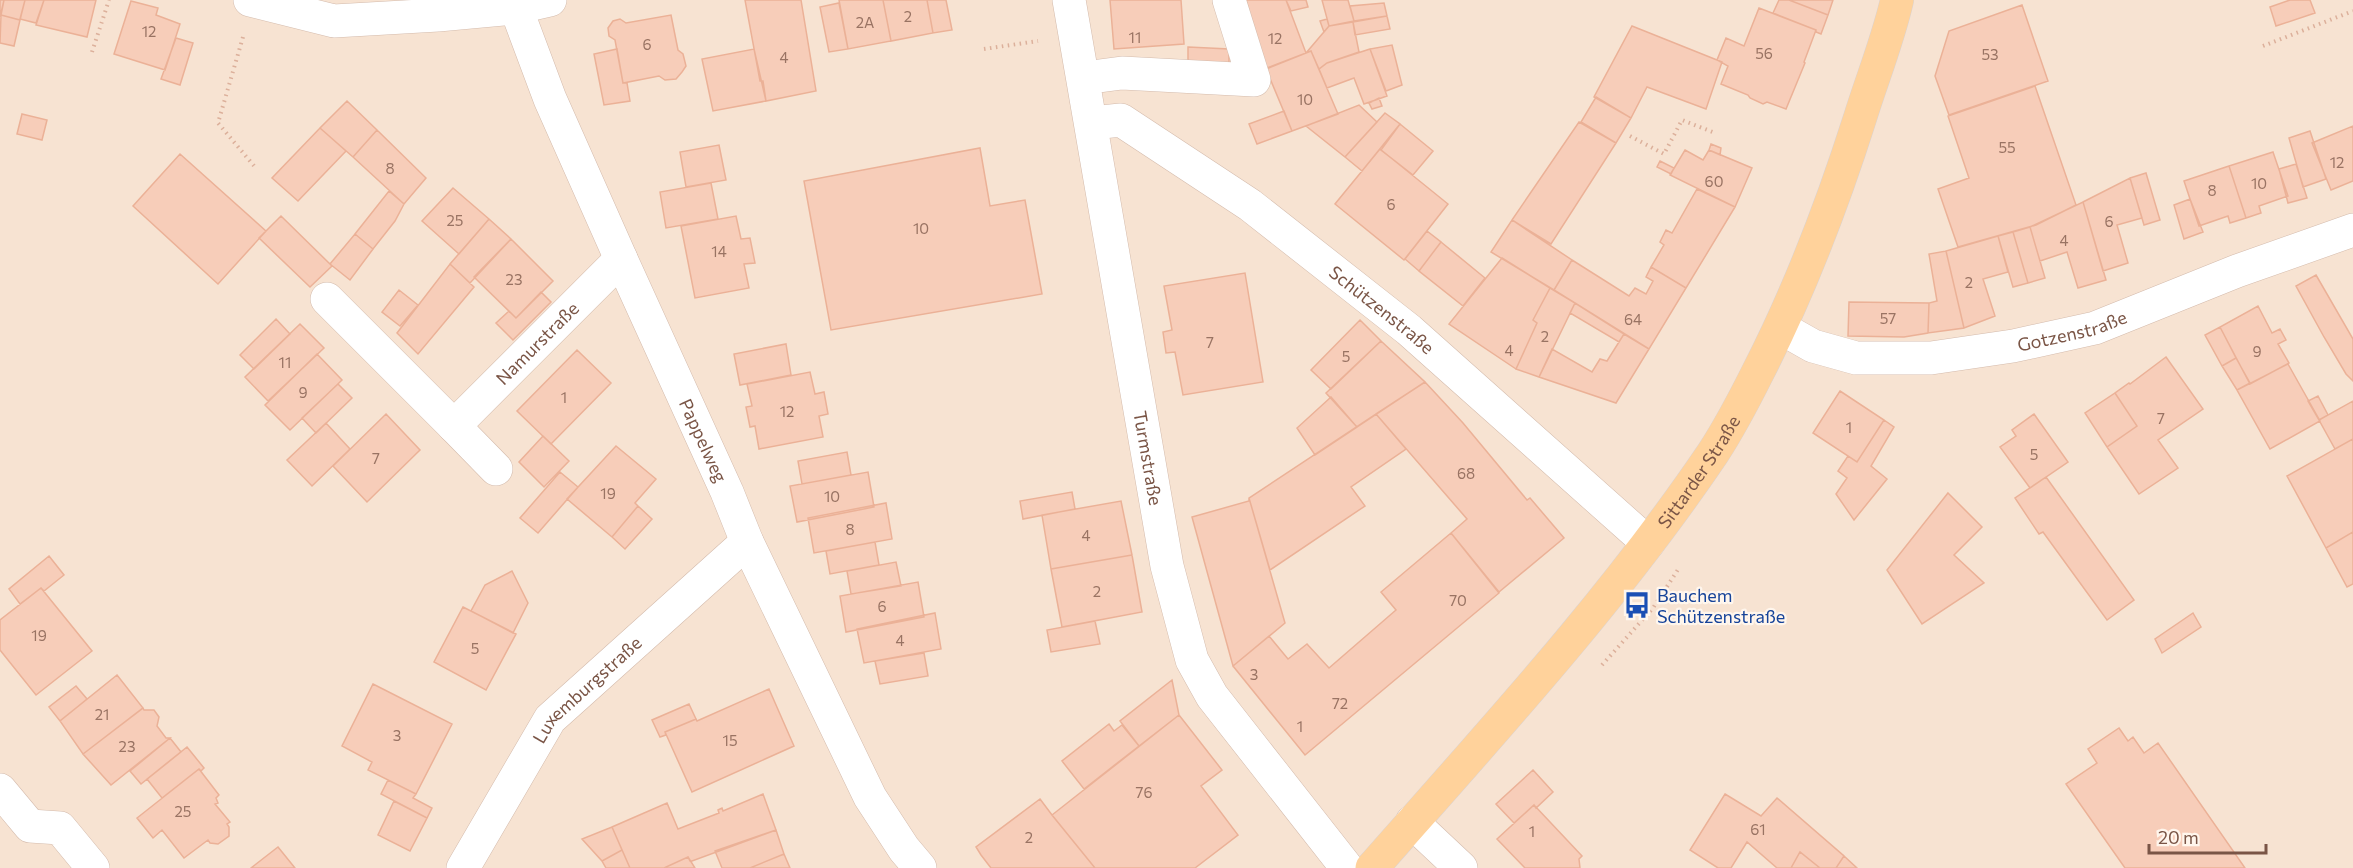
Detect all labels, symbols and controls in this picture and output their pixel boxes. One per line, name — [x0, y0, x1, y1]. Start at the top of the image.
house number: 2 — [904, 7, 912, 25]
house number: 2A — [856, 13, 874, 31]
house number: 12 — [142, 22, 156, 40]
house number: 11 — [1129, 28, 1141, 46]
house number: 12 — [1268, 29, 1282, 47]
house number: 6 — [642, 35, 652, 53]
house number: 56 — [1755, 44, 1773, 62]
house number: 53 — [1981, 45, 1999, 63]
house number: 4 — [780, 48, 789, 66]
house number: 10 — [1297, 90, 1313, 108]
house number: 55 — [1998, 138, 2016, 156]
house number: 12 — [2330, 153, 2344, 171]
house number: 8 — [385, 159, 395, 177]
house number: 60 — [1705, 172, 1723, 190]
house number: 10 — [2251, 174, 2267, 192]
house number: 8 — [2207, 181, 2217, 199]
house number: 6 — [1386, 195, 1396, 213]
house number: 25 — [447, 211, 463, 229]
house number: 6 — [2104, 212, 2114, 230]
house number: 10 — [913, 219, 929, 237]
house number: 4 — [2060, 231, 2069, 249]
house number: 14 — [711, 242, 727, 260]
street label: Schützenstraße — [1325, 261, 1439, 358]
house number: 23 — [506, 270, 522, 288]
house number: 2 — [1965, 273, 1973, 291]
street label: Namurstraße — [491, 297, 583, 389]
street label: Gotzenstraße — [2015, 305, 2130, 356]
house number: 57 — [1880, 309, 1896, 327]
house number: 64 — [1624, 310, 1642, 328]
house number: 2 — [1541, 327, 1549, 345]
house number: 7 — [1206, 333, 1214, 351]
house number: 4 — [1505, 341, 1514, 359]
house number: 9 — [2252, 342, 2262, 360]
house number: 5 — [1342, 347, 1350, 365]
house number: 11 — [279, 353, 291, 371]
house number: 9 — [298, 383, 308, 401]
house number: 1 — [561, 388, 567, 406]
street label: Pappelweg — [675, 395, 732, 486]
house number: 12 — [780, 402, 794, 420]
street label: Turmstraße — [1129, 409, 1167, 507]
house number: 7 — [2157, 409, 2165, 427]
street label: Sittarder Straße — [1652, 411, 1744, 532]
house number: 1 — [1846, 418, 1852, 436]
house number: 5 — [2030, 445, 2038, 463]
house number: 7 — [372, 449, 380, 467]
house number: 68 — [1457, 464, 1475, 482]
house number: 19 — [600, 484, 616, 502]
house number: 10 — [824, 487, 840, 505]
house number: 8 — [845, 520, 855, 538]
house number: 4 — [1082, 526, 1091, 544]
house number: 2 — [1093, 582, 1101, 600]
place label: Bauchem Schützenstraße — [1657, 584, 1785, 627]
bus stop icon: Bauchem Schützenstraße — [1622, 590, 1652, 620]
house number: 70 — [1449, 591, 1467, 609]
house number: 6 — [877, 597, 887, 615]
house number: 19 — [31, 626, 47, 644]
street label: Luxemburgstraße — [527, 631, 646, 747]
house number: 4 — [896, 631, 905, 649]
house number: 5 — [471, 639, 479, 657]
house number: 3 — [1250, 665, 1258, 683]
house number: 72 — [1332, 694, 1348, 712]
house number: 21 — [95, 705, 109, 723]
house number: 1 — [1297, 717, 1303, 735]
house number: 3 — [393, 726, 401, 744]
house number: 15 — [722, 731, 738, 749]
house number: 23 — [119, 737, 135, 755]
house number: 76 — [1136, 783, 1152, 801]
house number: 25 — [175, 802, 191, 820]
scale bar — [2149, 817, 2266, 855]
house number: 61 — [1750, 820, 1766, 838]
house number: 1 — [1529, 822, 1535, 840]
text: 20 m — [2158, 826, 2199, 848]
house number: 2 — [1025, 828, 1033, 846]

